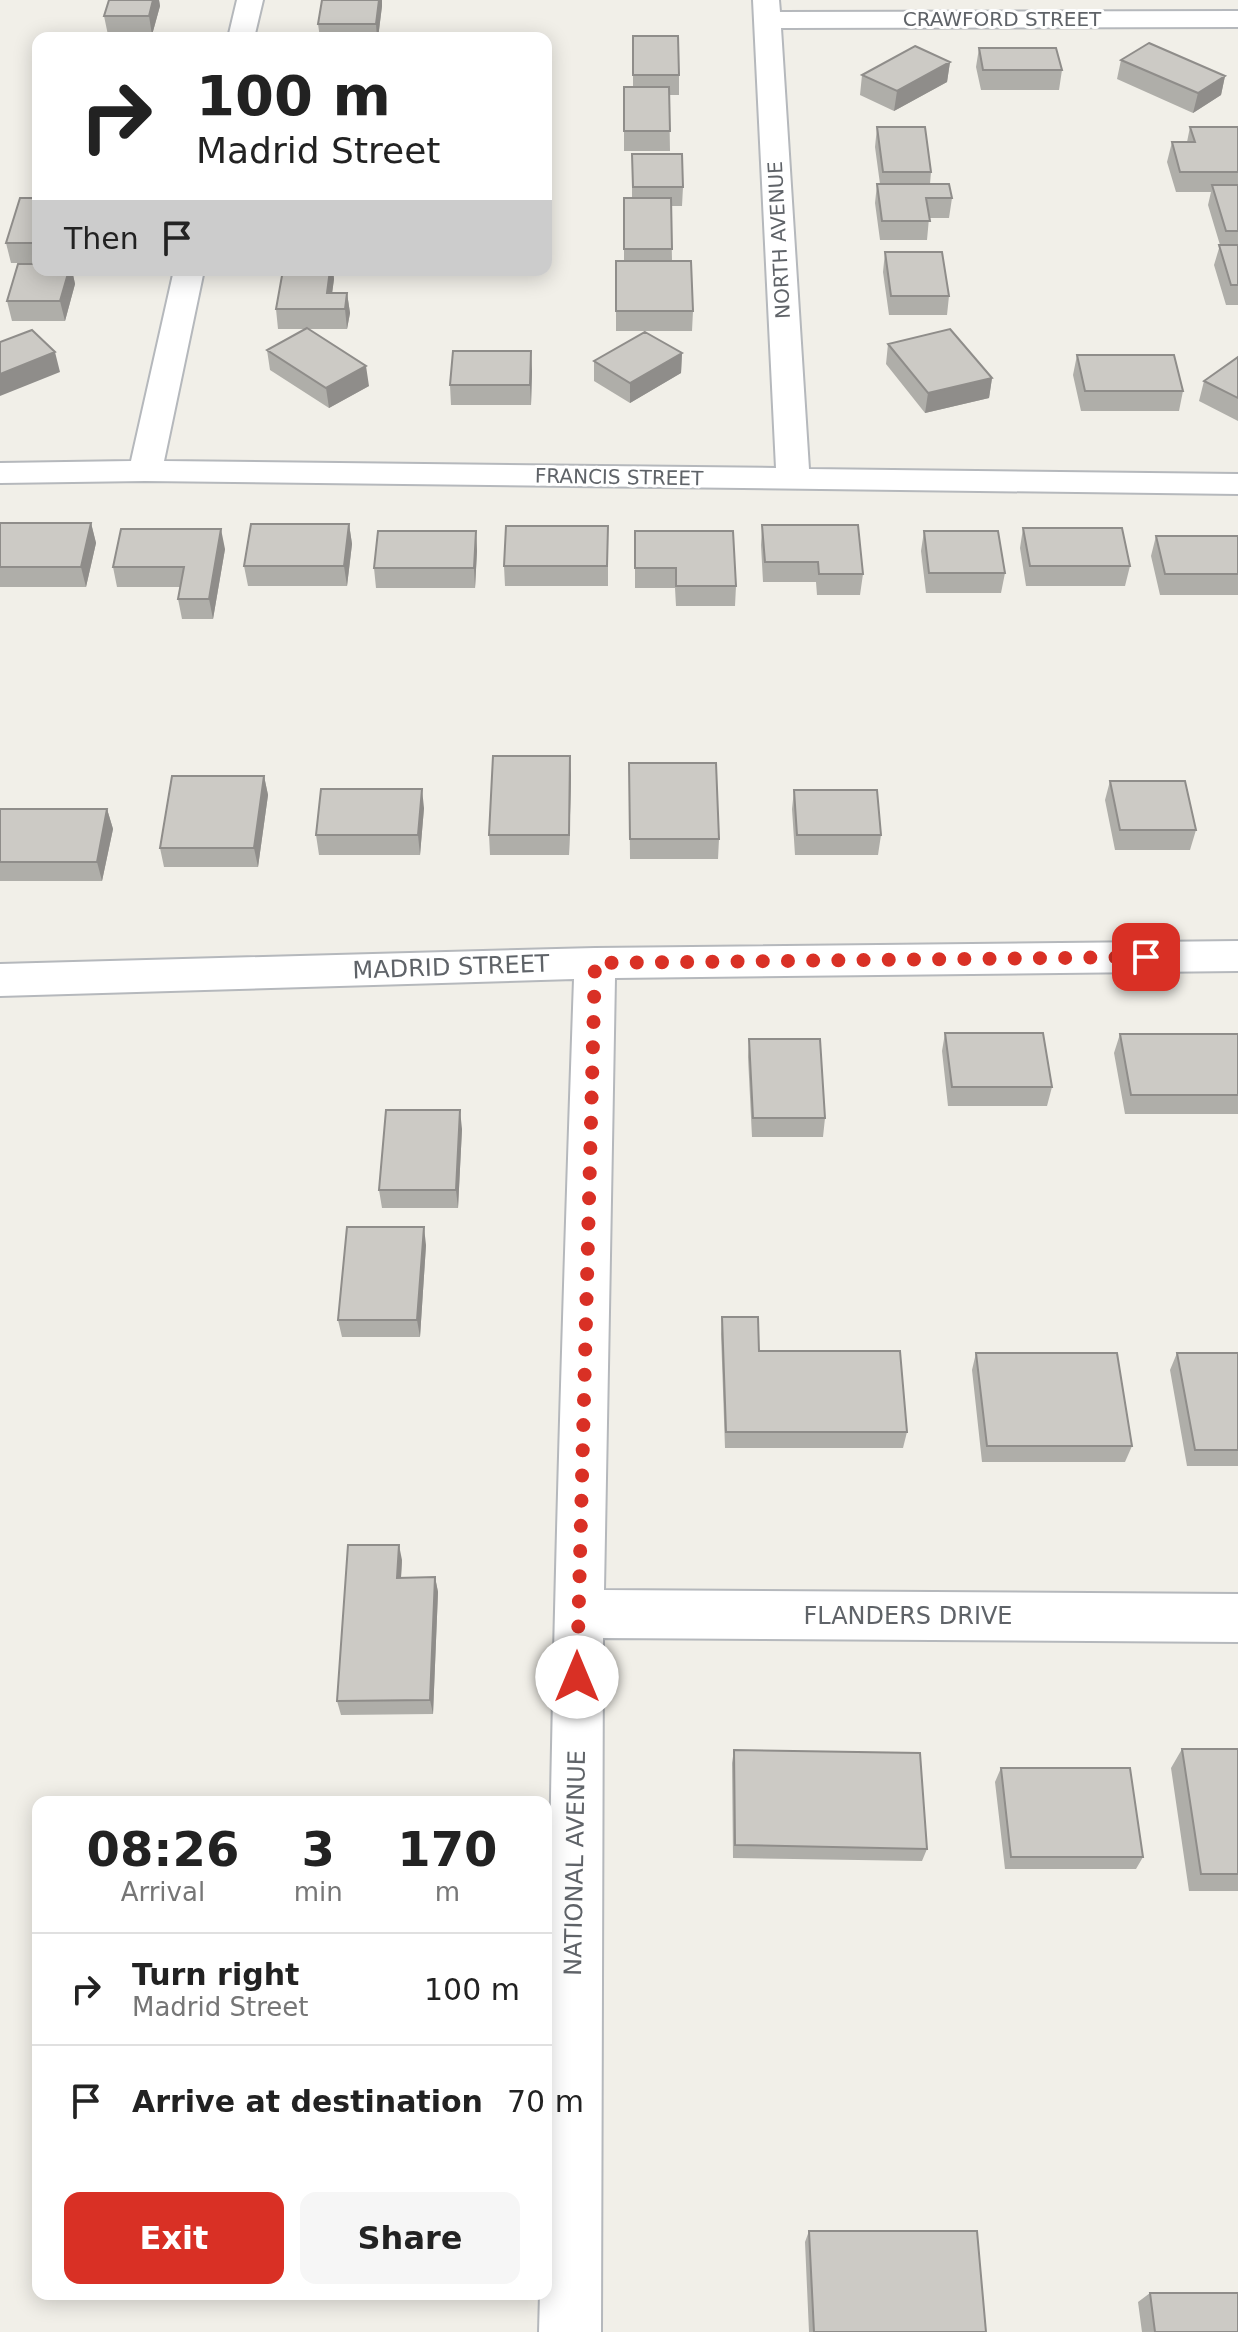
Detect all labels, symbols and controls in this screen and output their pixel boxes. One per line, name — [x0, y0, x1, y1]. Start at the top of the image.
street label: CRAWFORD STREET — [903, 7, 1102, 31]
text: 100 m — [196, 63, 391, 128]
icon: right — [64, 64, 168, 168]
text: Madrid Street — [196, 130, 440, 171]
street label: NORTH AVENUE — [763, 161, 795, 319]
icon: arrive — [155, 216, 199, 260]
text: Then — [64, 221, 139, 256]
street label: FRANCIS STREET — [535, 464, 704, 490]
pin — [1112, 923, 1180, 991]
icon: arrive — [1124, 935, 1168, 979]
street label: MADRID STREET — [352, 950, 550, 984]
street label: FLANDERS DRIVE — [803, 1602, 1013, 1630]
position arrow — [535, 1635, 619, 1719]
street label: NATIONAL AVENUE — [559, 1750, 591, 1976]
text: 08:26 — [86, 1821, 239, 1877]
text: 3 — [302, 1821, 335, 1877]
text: 170 — [397, 1821, 497, 1877]
text: Arrival — [121, 1877, 205, 1907]
text: min — [294, 1877, 343, 1907]
text: m — [435, 1877, 460, 1907]
text: Turn right — [132, 1957, 299, 1992]
icon: right — [64, 1967, 108, 2011]
text: 100 m — [424, 1972, 520, 2007]
text: Madrid Street — [132, 1992, 309, 2022]
icon: arrive — [64, 2079, 108, 2123]
text: Arrive at destination — [132, 2084, 483, 2119]
text: 70 m — [507, 2084, 584, 2119]
button: Exit — [64, 2192, 284, 2284]
button: Share — [300, 2192, 520, 2284]

